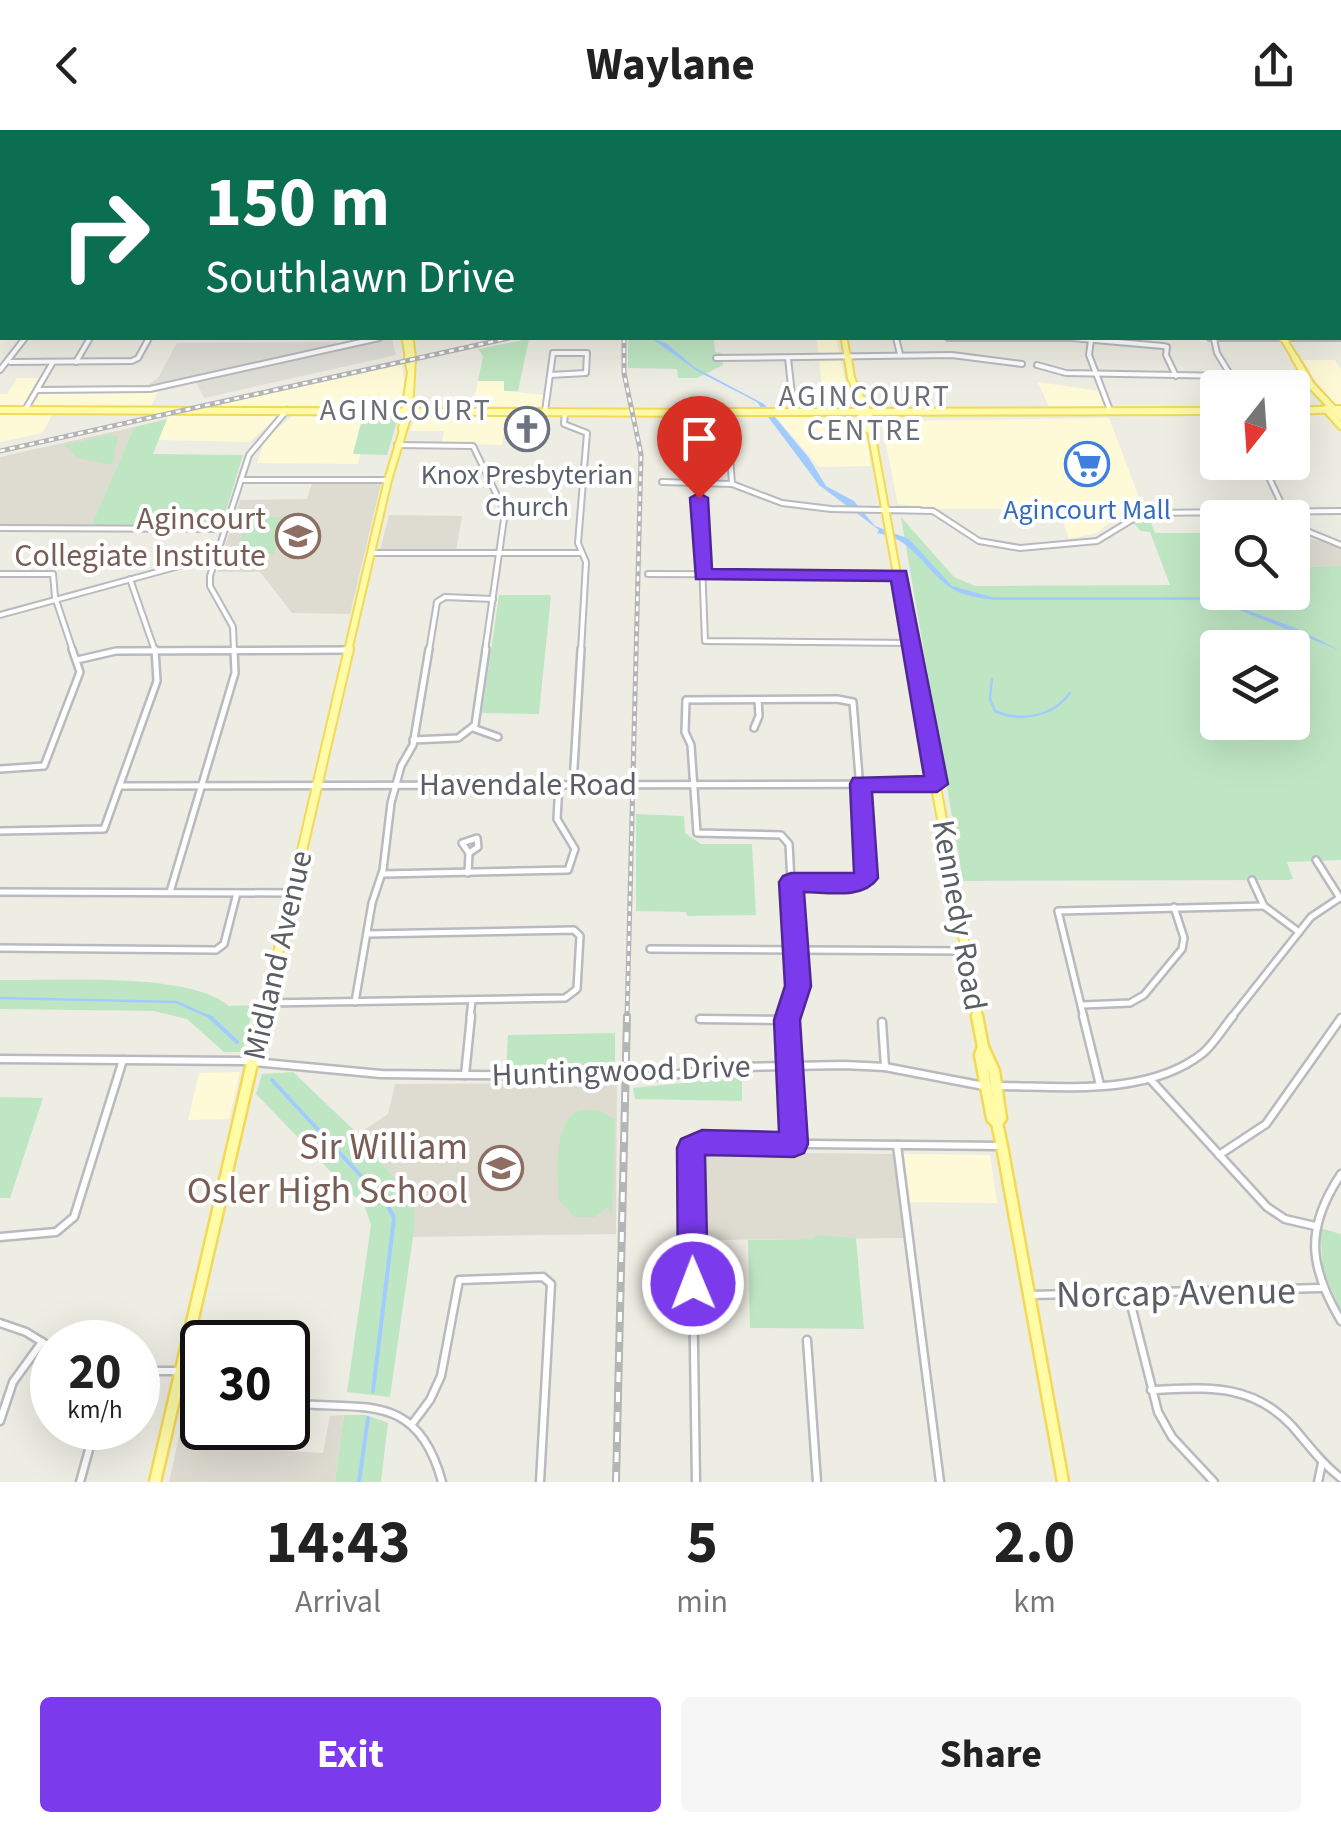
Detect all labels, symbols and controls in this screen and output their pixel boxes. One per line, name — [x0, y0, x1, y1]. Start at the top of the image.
text: Waylane — [586, 33, 755, 97]
icon: back — [40, 38, 95, 93]
icon: share — [1246, 38, 1301, 93]
text: 150 m — [205, 153, 390, 253]
icon: right — [40, 170, 170, 300]
text: Southlawn Drive — [205, 246, 515, 310]
north arrow — [1200, 370, 1310, 480]
map controls — [1200, 370, 1310, 740]
district label: AGINCOURT CENTRE — [779, 375, 951, 452]
district label: AGINCOURT — [320, 389, 492, 432]
pin — [657, 396, 742, 499]
church icon: Knox Presbyterian Church — [504, 406, 550, 452]
icon: arrive — [672, 411, 727, 466]
supermarket icon: Agincourt Mall — [1064, 441, 1110, 487]
place label: Knox Presbyterian Church — [421, 455, 633, 527]
place label: Agincourt Mall — [1003, 490, 1171, 530]
place label: Agincourt Collegiate Institute — [14, 496, 266, 579]
button: search — [1200, 500, 1310, 610]
school or university icon: Agincourt Collegiate Institute — [275, 513, 321, 559]
button: layers — [1200, 630, 1310, 740]
street label: Havendale Road — [419, 762, 637, 808]
street label: Kennedy Road — [920, 816, 998, 1014]
street label: Midland Avenue — [232, 846, 324, 1064]
street label: Huntingwood Drive — [491, 1043, 751, 1099]
place label: Sir William Osler High School — [187, 1120, 468, 1218]
school or university icon: Sir William Osler High School — [478, 1145, 524, 1191]
position arrow — [641, 1232, 745, 1336]
street label: Norcap Avenue — [1056, 1264, 1296, 1322]
speed limit sign: 30 — [180, 1320, 310, 1450]
text: 20 — [69, 1337, 121, 1408]
text: km/h — [67, 1392, 123, 1428]
text: 14:43 — [266, 1501, 410, 1586]
text: 5 — [686, 1501, 718, 1586]
text: 2.0 — [994, 1501, 1075, 1586]
text: Arrival — [295, 1579, 381, 1625]
text: min — [676, 1579, 728, 1625]
text: km — [1013, 1579, 1056, 1625]
button: Exit — [40, 1697, 661, 1812]
button: Share — [681, 1697, 1301, 1812]

